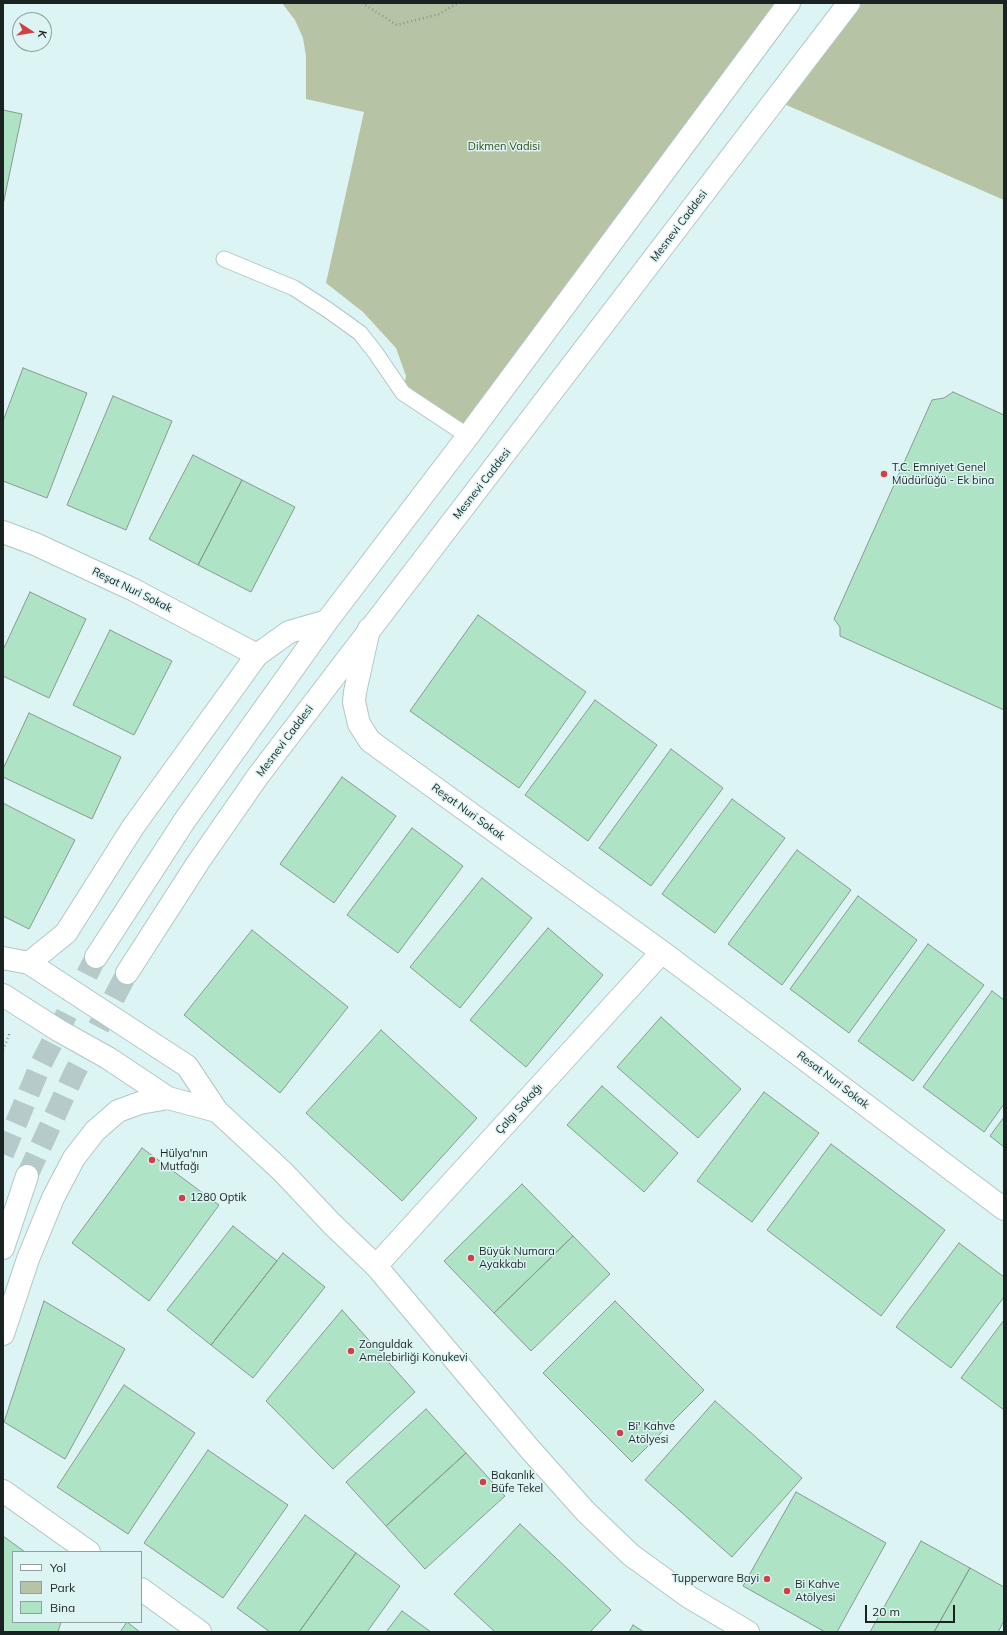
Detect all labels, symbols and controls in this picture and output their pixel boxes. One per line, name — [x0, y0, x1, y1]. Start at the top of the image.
north arrow — [12, 12, 52, 52]
text: K — [35, 29, 50, 39]
park label: Dikmen Vadisi — [468, 140, 540, 154]
street label: Mesnevi Caddesi — [648, 188, 710, 264]
street label: Mesnevi Caddesi — [450, 446, 514, 522]
place label: T.C. Emniyet Genel Müdürlüğü - Ek bina — [892, 461, 994, 487]
marker: T.C. Emniyet Genel Müdürlüğü - Ek bina — [879, 469, 889, 479]
street label: Reşat Nuri Sokak — [90, 565, 174, 615]
street label: Mesnevi Caddesi — [254, 703, 316, 779]
street label: Reşat Nuri Sokak — [429, 781, 507, 843]
street label: Resat Nuri Sokak — [794, 1048, 872, 1112]
street label: Çalgı Sokağı — [493, 1081, 545, 1137]
place label: Hülya'nın Mutfağı — [160, 1147, 208, 1173]
marker: Hülya'nın Mutfağı — [147, 1155, 157, 1165]
place label: 1280 Optik — [190, 1191, 246, 1205]
marker: 1280 Optik — [177, 1193, 187, 1203]
place label: Büyük Numara Ayakkabı — [479, 1245, 555, 1271]
marker: Büyük Numara Ayakkabı — [466, 1253, 476, 1263]
place label: Zonguldak Amelebirliği Konukevi — [359, 1338, 468, 1364]
marker: Zonguldak Amelebirliği Konukevi — [346, 1346, 356, 1356]
place label: Bi' Kahve Atölyesi — [628, 1420, 675, 1446]
marker: Bi' Kahve Atölyesi — [615, 1428, 625, 1438]
place label: Bakanlık Büfe Tekel — [491, 1469, 543, 1495]
marker: Bakanlık Büfe Tekel — [478, 1477, 488, 1487]
legend — [12, 1551, 142, 1623]
text: Yol — [50, 1560, 66, 1575]
place label: Tupperware Bayi — [672, 1572, 759, 1586]
marker: Tupperware Bayi — [762, 1574, 772, 1584]
place label: Bi Kahve Atölyesi — [795, 1578, 840, 1604]
text: Park — [50, 1580, 75, 1595]
marker: Bi Kahve Atölyesi — [782, 1586, 792, 1596]
scale bar — [867, 1597, 957, 1623]
text: Bina — [50, 1600, 75, 1615]
text: 20 m — [872, 1604, 900, 1619]

